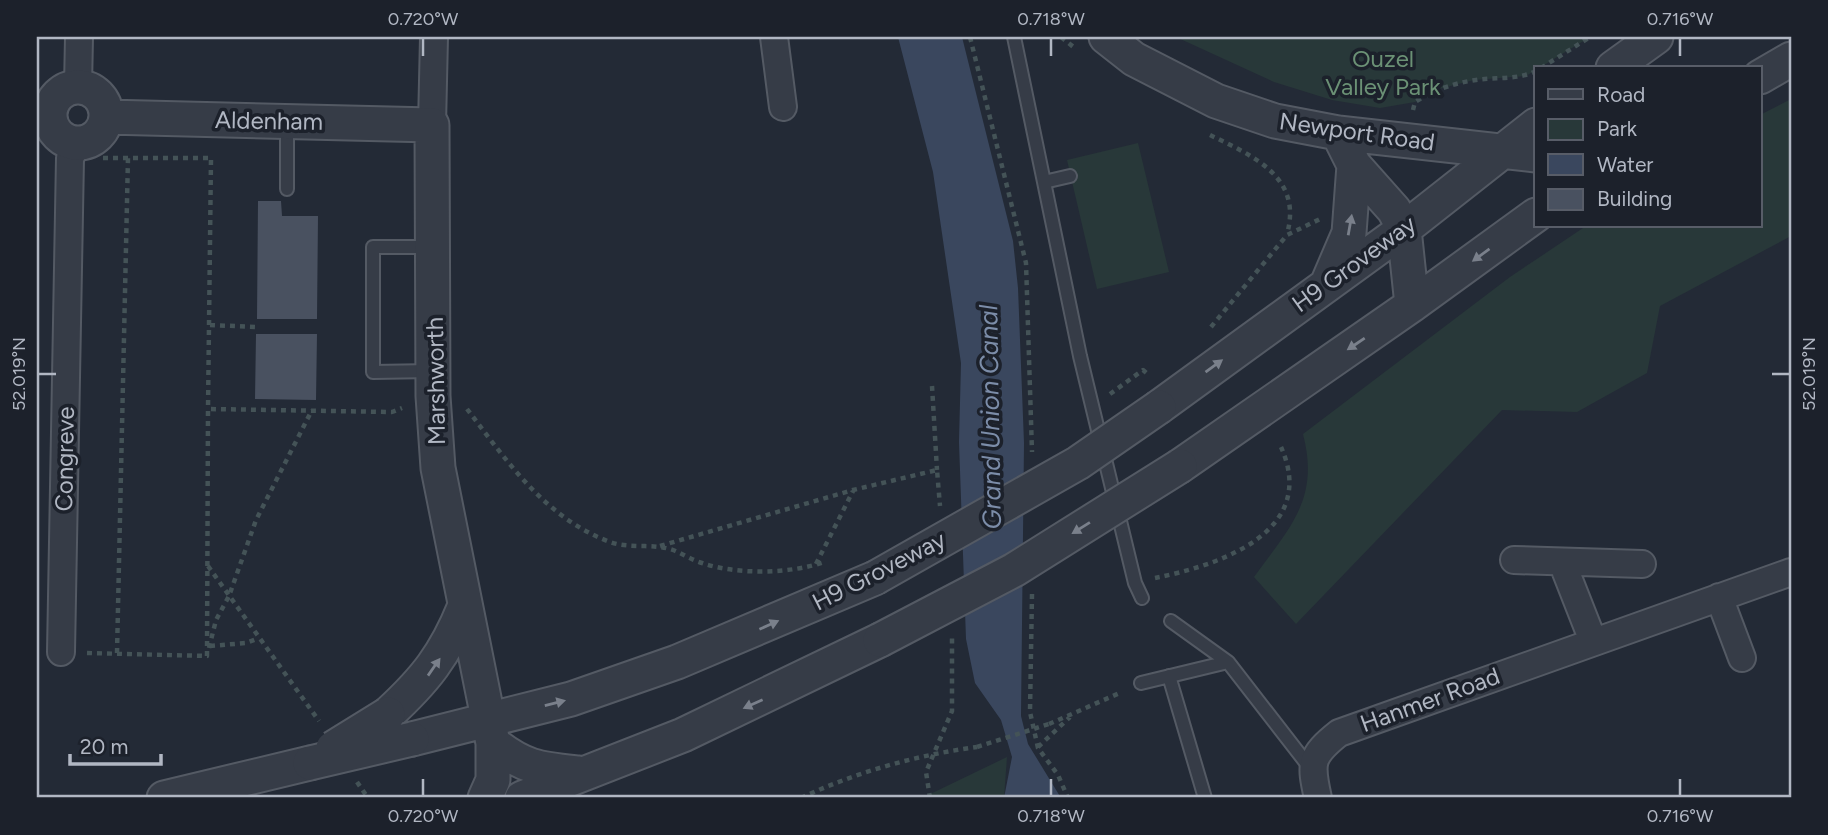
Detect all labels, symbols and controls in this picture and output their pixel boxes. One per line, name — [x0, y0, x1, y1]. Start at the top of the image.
text: 0.720°W — [388, 8, 459, 30]
text: 0.718°W — [1017, 8, 1085, 30]
text: 0.716°W — [1647, 8, 1714, 30]
park label: Ouzel Valley Park — [1325, 44, 1441, 101]
legend — [1534, 66, 1762, 228]
text: Road — [1597, 82, 1645, 107]
street label: Aldenham — [215, 105, 323, 136]
street label: Newport Road — [1277, 106, 1437, 157]
text: Park — [1597, 116, 1638, 141]
text: Water — [1597, 152, 1653, 177]
text: Building — [1597, 186, 1672, 211]
street label: H9 Groveway — [1286, 209, 1421, 318]
one-way arrow — [1344, 214, 1355, 236]
one-way arrow — [1472, 248, 1490, 262]
water label: Grand Union Canal — [972, 304, 1008, 530]
street label: Marshworth — [420, 317, 451, 445]
text: 52.019°N — [8, 337, 30, 411]
one-way arrow — [1346, 337, 1366, 350]
text: 52.019°N — [1798, 337, 1820, 411]
one-way arrow — [1205, 359, 1223, 373]
street label: Congreve — [49, 406, 80, 512]
one-way arrow — [1071, 521, 1091, 534]
street label: H9 Groveway — [807, 524, 951, 617]
one-way arrow — [758, 619, 779, 630]
one-way arrow — [427, 658, 441, 676]
street label: Hanmer Road — [1356, 661, 1504, 738]
one-way arrow — [544, 697, 566, 708]
one-way arrow — [743, 698, 763, 710]
scale bar — [70, 723, 161, 767]
text: 20 m — [80, 734, 128, 759]
text: 0.720°W — [388, 805, 459, 827]
text: 0.718°W — [1017, 805, 1085, 827]
text: 0.716°W — [1647, 805, 1714, 827]

